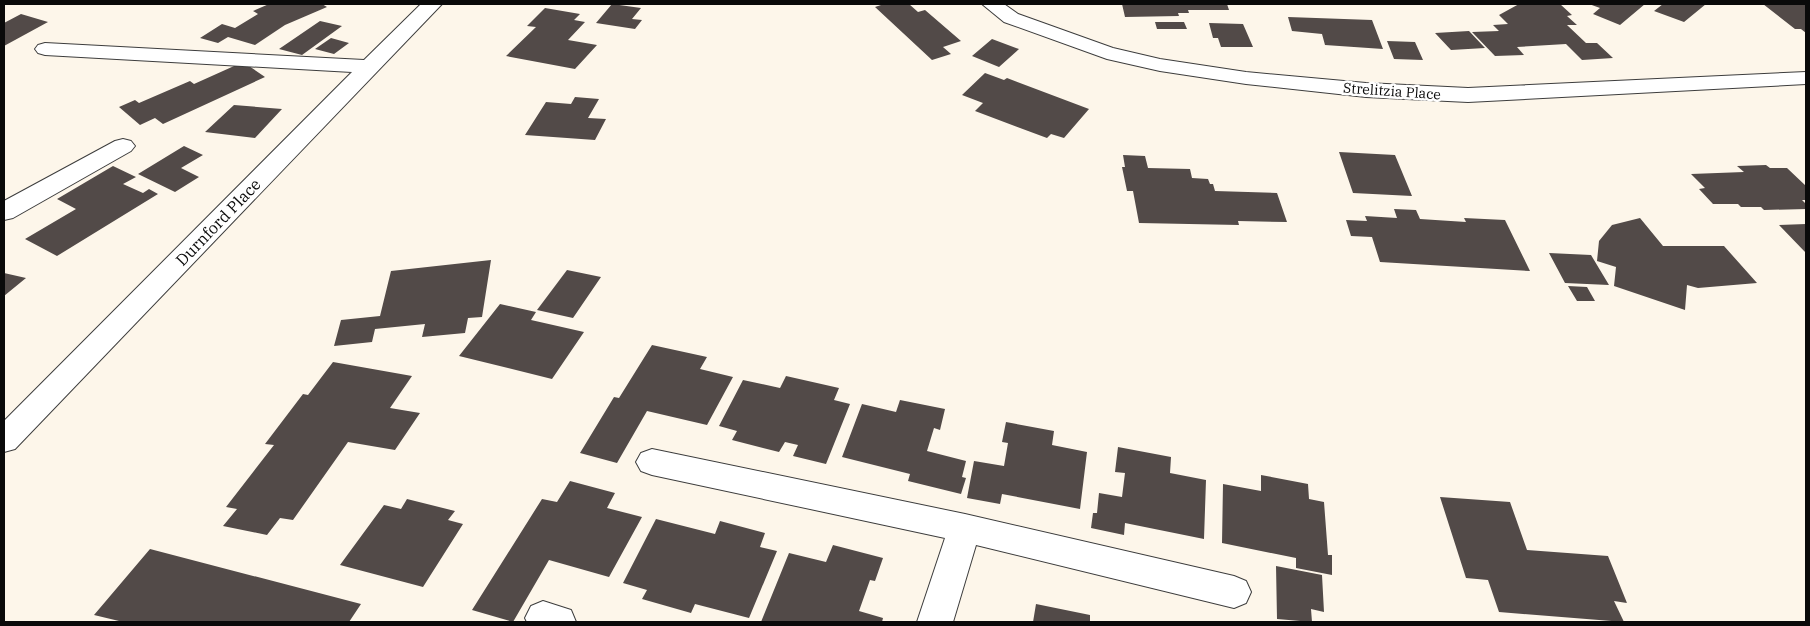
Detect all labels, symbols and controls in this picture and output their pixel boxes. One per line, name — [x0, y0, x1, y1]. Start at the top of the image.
street label: Strelitzia Place — [1342, 79, 1442, 103]
street label: Durnford Place — [171, 174, 265, 270]

